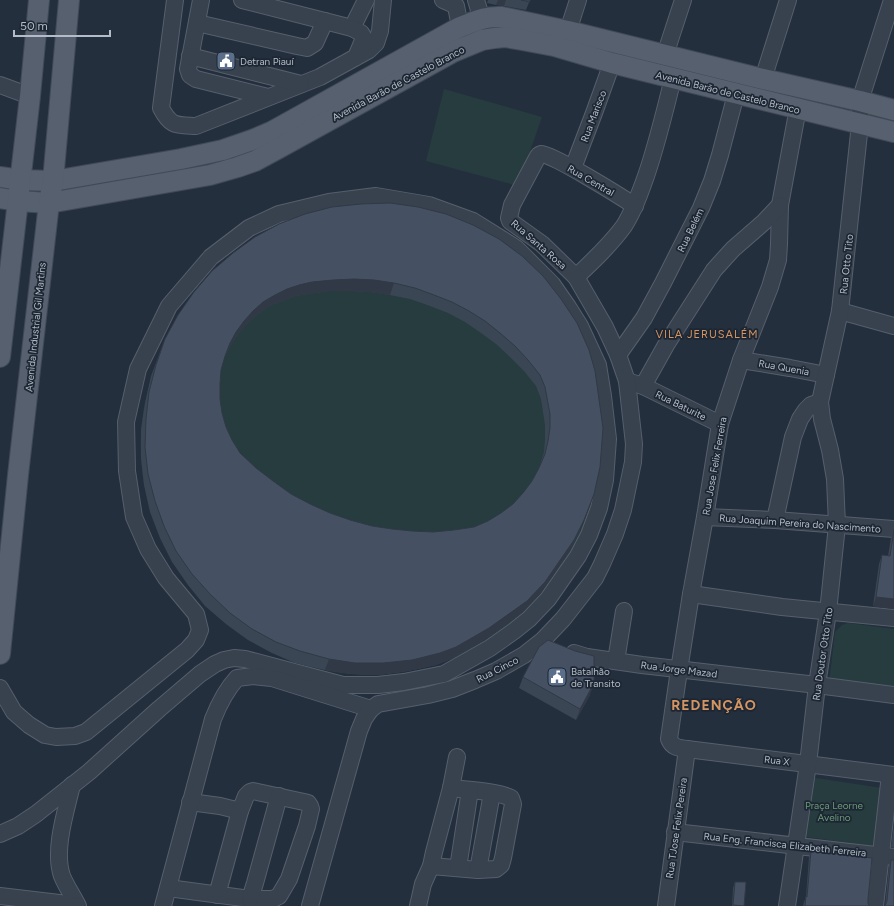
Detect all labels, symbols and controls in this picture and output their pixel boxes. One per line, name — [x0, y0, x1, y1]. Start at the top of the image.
scale bar — [14, 12, 110, 38]
text: 50 m — [20, 19, 48, 33]
street label: Avenida Barão de Castelo Branco — [330, 43, 467, 124]
public building icon: Detran Piauí — [215, 50, 237, 72]
place label: Detran Piauí — [240, 55, 294, 68]
street label: Avenida Barão de Castelo Branco — [654, 68, 802, 117]
street label: Rua Marisco — [578, 88, 609, 144]
street label: Rua Central — [565, 162, 617, 199]
street label: Rua Belém — [674, 206, 707, 254]
street label: Rua Santa Rosa — [508, 217, 569, 272]
street label: Rua Otto Tito — [837, 233, 856, 295]
street label: Avenida Industrial Gil Martins — [22, 261, 49, 392]
district label: VILA JERUSALÉM — [655, 328, 759, 341]
street label: Rua Quenia — [758, 357, 810, 378]
street label: Rua Baturite — [653, 388, 709, 424]
street label: Rua Jose Felix Ferreira — [699, 416, 730, 516]
street label: Rua Joaquim Pereira do Nascimento — [719, 511, 881, 536]
street label: Rua Doutor Otto Tito — [810, 606, 836, 702]
street label: Rua Cinco — [474, 653, 521, 686]
street label: Rua Jorge Mazad — [640, 658, 718, 681]
place label: Batalhão de Transito — [571, 665, 621, 690]
public building icon: Batalhão de Transito — [546, 666, 568, 688]
district label: REDENÇÃO — [671, 697, 757, 714]
street label: Rua X — [763, 752, 791, 769]
street label: Rua TJose Felix Pereira — [663, 777, 690, 879]
park label: Praça Leorne Avelino — [805, 799, 864, 824]
street label: Rua Eng. Francisca Elizabeth Ferreira — [703, 829, 867, 860]

